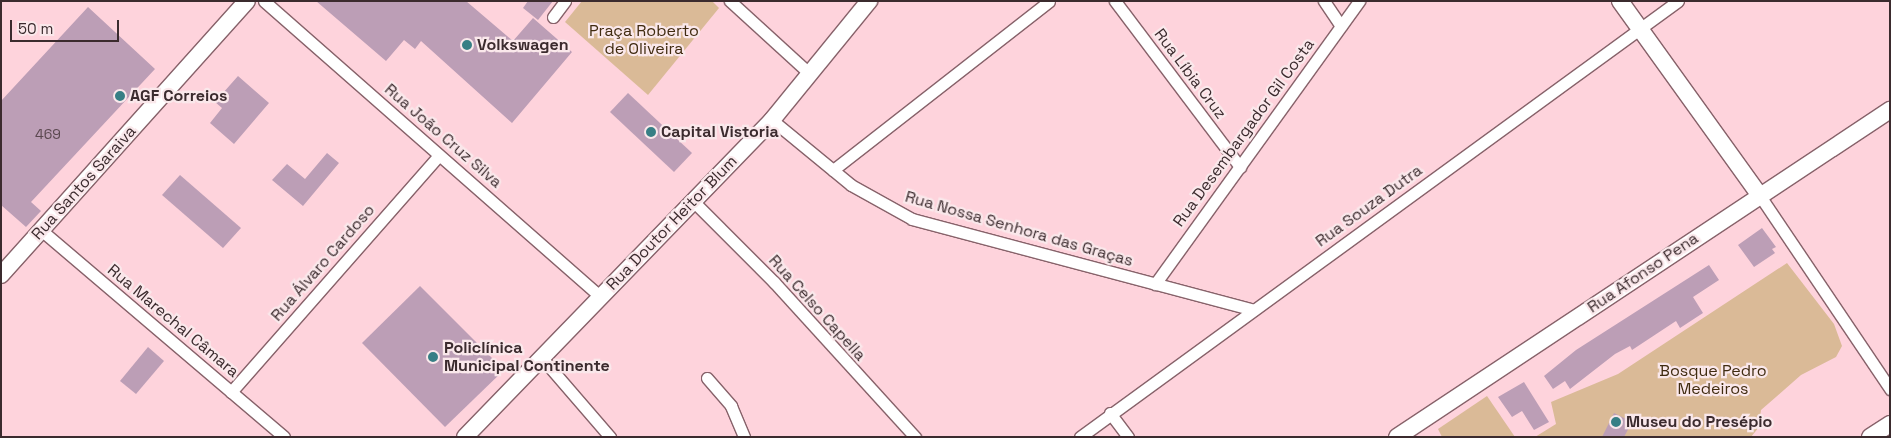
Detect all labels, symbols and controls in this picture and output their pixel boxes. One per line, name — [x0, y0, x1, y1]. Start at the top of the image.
scale bar — [12, 10, 121, 42]
text: 50 m — [18, 19, 53, 38]
park label: Praça Roberto de Oliveira — [589, 21, 699, 59]
street label: Rua Líbia Cruz — [1150, 25, 1230, 123]
place label: Volkswagen — [477, 35, 569, 55]
street label: Rua Desembargador Gil Costa — [1169, 35, 1319, 231]
marker: Volkswagen — [461, 39, 473, 51]
street label: Rua João Cruz Silva — [381, 80, 505, 192]
place label: AGF Correios — [130, 86, 227, 106]
marker: AGF Correios — [114, 90, 126, 102]
street label: Rua Santos Saraiva — [28, 122, 140, 244]
place label: Capital Vistoria — [661, 122, 779, 142]
house number: 469 — [35, 126, 61, 142]
marker: Capital Vistoria — [645, 126, 657, 138]
street label: Rua Doutor Heitor Blum — [603, 152, 741, 294]
street label: Rua Souza Dutra — [1312, 161, 1426, 251]
street label: Rua Nossa Senhora das Graças — [903, 187, 1135, 271]
street label: Rua Álvaro Cardoso — [267, 201, 379, 325]
street label: Rua Afonso Pena — [1584, 229, 1702, 317]
street label: Rua Celso Capella — [765, 251, 869, 365]
street label: Rua Marechal Câmara — [103, 260, 243, 382]
place label: Policlínica Municipal Continente — [444, 338, 610, 376]
marker: Policlínica Municipal Continente — [426, 350, 440, 364]
park label: Bosque Pedro Medeiros — [1659, 361, 1767, 399]
place label: Museu do Presépio — [1626, 412, 1772, 432]
marker: Museu do Presépio — [1610, 416, 1622, 428]

